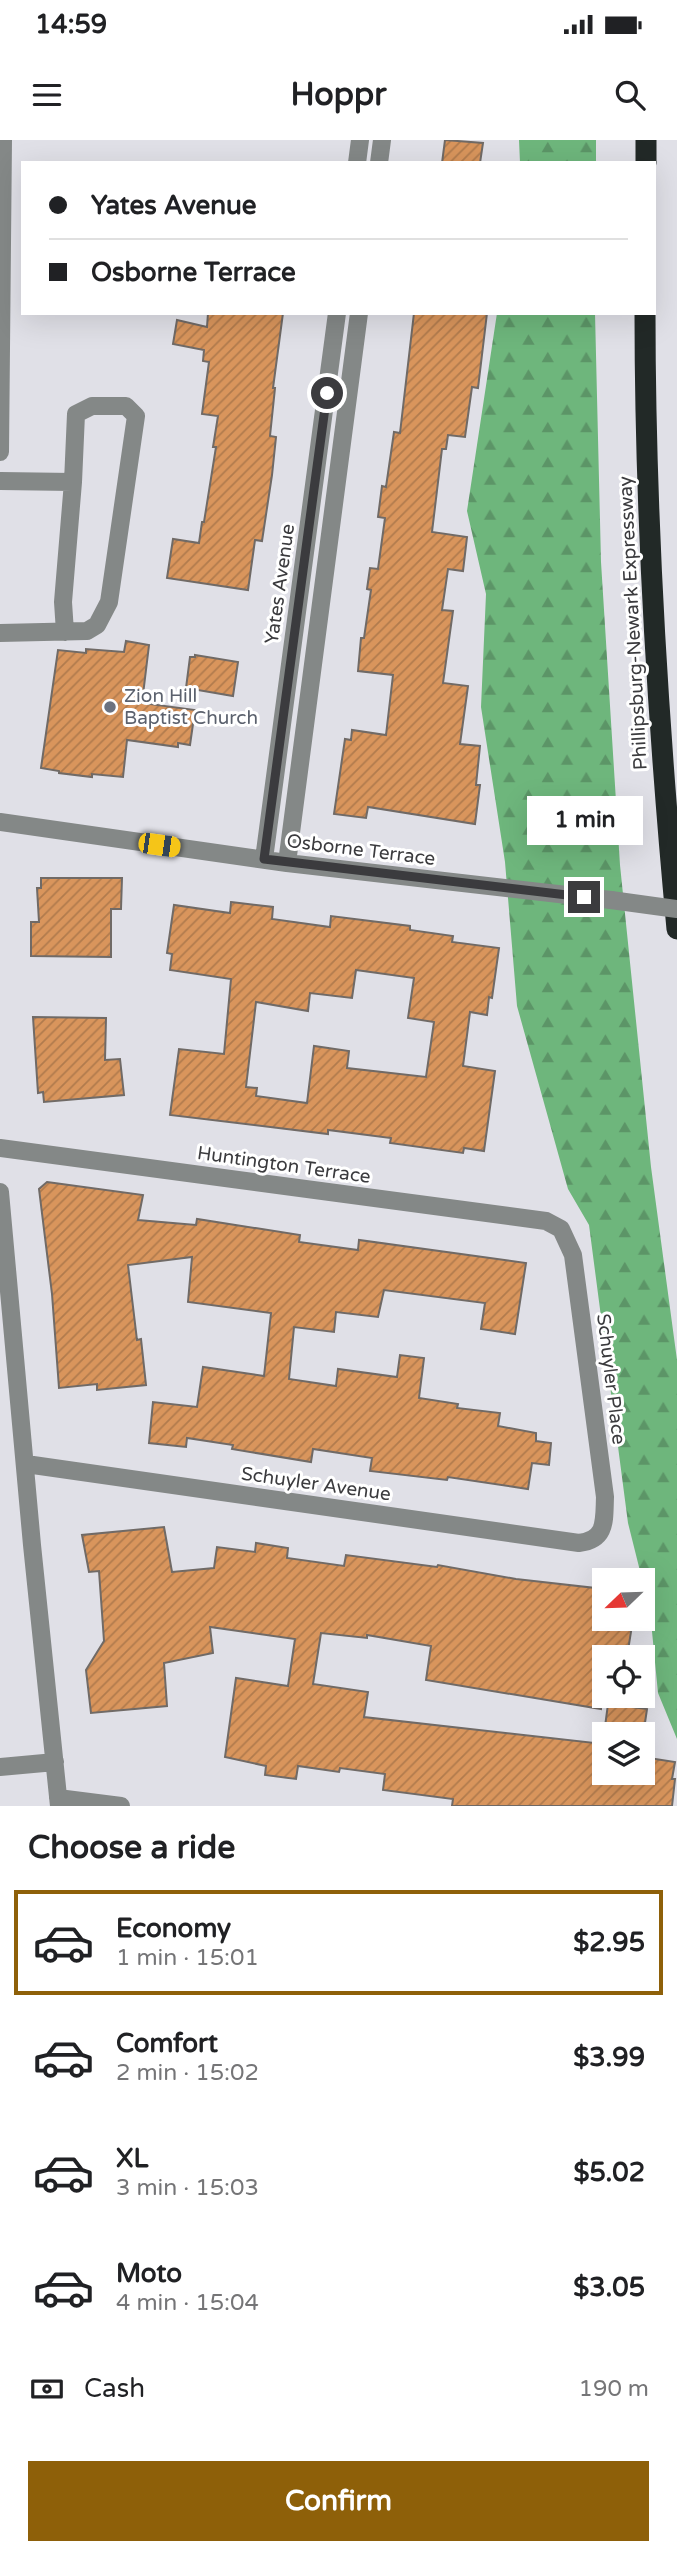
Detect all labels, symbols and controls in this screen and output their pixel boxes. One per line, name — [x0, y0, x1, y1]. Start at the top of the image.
text: 14:59 — [35, 9, 107, 40]
icon: menu — [28, 76, 66, 114]
text: Hoppr — [291, 76, 386, 114]
icon: search — [611, 76, 649, 114]
text: Yates Avenue — [91, 190, 257, 221]
text: Osborne Terrace — [91, 257, 296, 288]
route start — [311, 377, 343, 409]
street label: Phillipsburg-Newark Expressway — [614, 475, 652, 771]
street label: Yates Avenue — [261, 523, 299, 645]
place label: Zion Hill Baptist Church — [124, 685, 258, 729]
marker: Zion Hill Baptist Church — [102, 699, 118, 715]
callout: 1 min — [526, 796, 642, 844]
text: 1 min — [554, 806, 616, 834]
street label: Osborne Terrace — [285, 830, 437, 870]
car — [137, 832, 182, 858]
route end — [568, 881, 600, 913]
street label: Huntington Terrace — [196, 1142, 372, 1188]
street label: Schuyler Place — [592, 1312, 630, 1446]
street label: Schuyler Avenue — [240, 1463, 392, 1505]
north arrow — [592, 1568, 654, 1631]
map controls — [592, 1568, 655, 1785]
button: locate — [592, 1645, 655, 1708]
button: layers — [592, 1722, 655, 1785]
text: Choose a ride — [28, 1829, 235, 1867]
icon: car — [32, 1911, 95, 1974]
text: Economy — [116, 1913, 231, 1944]
text: $2.95 — [573, 1927, 645, 1958]
text: 1 min · 15:01 — [116, 1944, 259, 1972]
icon: car — [32, 2026, 95, 2089]
text: Comfort — [116, 2028, 218, 2059]
text: $3.99 — [573, 2042, 645, 2073]
text: 2 min · 15:02 — [116, 2059, 259, 2087]
icon: car — [32, 2141, 95, 2204]
text: XL — [116, 2143, 148, 2174]
text: $5.02 — [573, 2157, 645, 2188]
text: 3 min · 15:03 — [116, 2174, 259, 2202]
icon: car — [32, 2256, 95, 2319]
text: Moto — [116, 2258, 182, 2289]
text: $3.05 — [573, 2272, 645, 2303]
text: 4 min · 15:04 — [116, 2289, 259, 2317]
icon: cash — [28, 2370, 66, 2408]
text: Cash — [84, 2373, 145, 2404]
text: 190 m — [579, 2375, 649, 2403]
button: Confirm — [28, 2461, 649, 2541]

